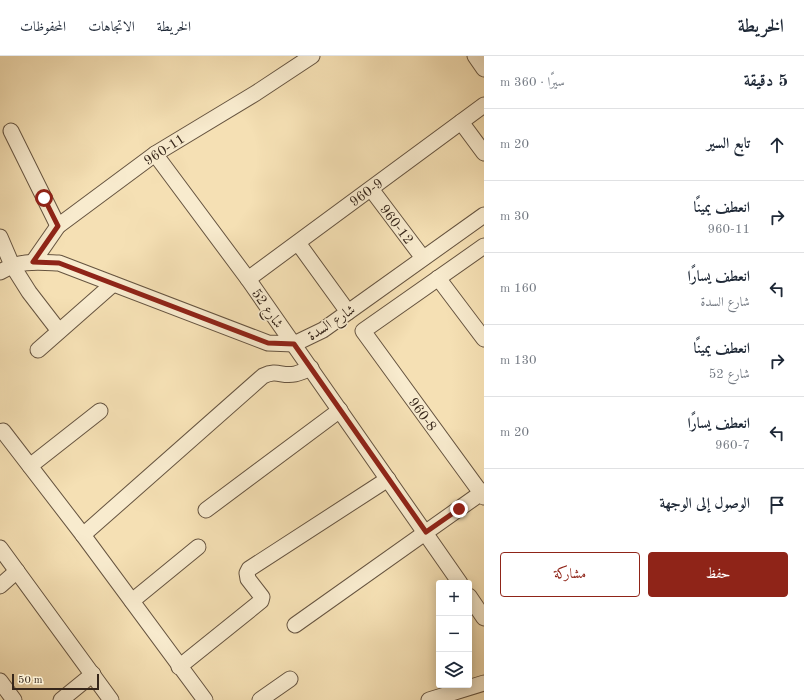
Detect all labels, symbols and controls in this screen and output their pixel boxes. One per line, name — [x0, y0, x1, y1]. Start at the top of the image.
text: الخريطة — [738, 18, 784, 37]
text: المحفوظات — [20, 20, 66, 34]
text: الاتجاهات — [88, 20, 135, 34]
text: الخريطة — [157, 20, 191, 34]
text: 5 دقيقة — [744, 73, 788, 90]
text: سيرًا · 360 m — [500, 76, 565, 89]
street label: 960-11 — [142, 132, 188, 168]
icon: ahead — [766, 134, 788, 156]
text: تابع السير — [707, 137, 750, 152]
text: 20 m — [500, 138, 529, 151]
street label: 960-9 — [347, 176, 386, 210]
route start — [35, 189, 53, 207]
text: انعطف يمينًا — [694, 201, 750, 216]
street label: 960-12 — [377, 202, 416, 247]
icon: right — [766, 206, 788, 228]
text: 30 m — [500, 210, 529, 223]
text: 960-11 — [707, 223, 750, 236]
text: انعطف يسارًا — [688, 270, 750, 285]
icon: left — [766, 278, 788, 300]
text: 160 m — [500, 282, 537, 295]
street label: شارع 52 — [245, 286, 286, 333]
text: شارع السدة — [700, 296, 750, 309]
street label: شارع السدة — [305, 302, 360, 347]
text: انعطف يمينًا — [694, 342, 750, 357]
icon: right — [766, 350, 788, 372]
text: 130 m — [500, 354, 537, 367]
text: شارع 52 — [709, 368, 750, 381]
street label: 960-8 — [405, 395, 439, 434]
text: انعطف يسارًا — [688, 417, 750, 432]
icon: left — [766, 422, 788, 444]
text: 20 m — [500, 426, 529, 439]
text: 960-7 — [715, 439, 750, 452]
icon: arrive — [766, 494, 788, 516]
text: الوصول إلى الوجهة — [659, 497, 750, 512]
route end — [450, 500, 468, 518]
button: مشاركة — [500, 552, 640, 597]
button: حفظ — [648, 552, 788, 597]
map controls — [436, 580, 472, 688]
button: + — [436, 580, 472, 616]
button: − — [436, 616, 472, 652]
button: layers — [436, 652, 472, 688]
scale bar — [12, 672, 99, 691]
text: 50 m — [18, 675, 43, 686]

